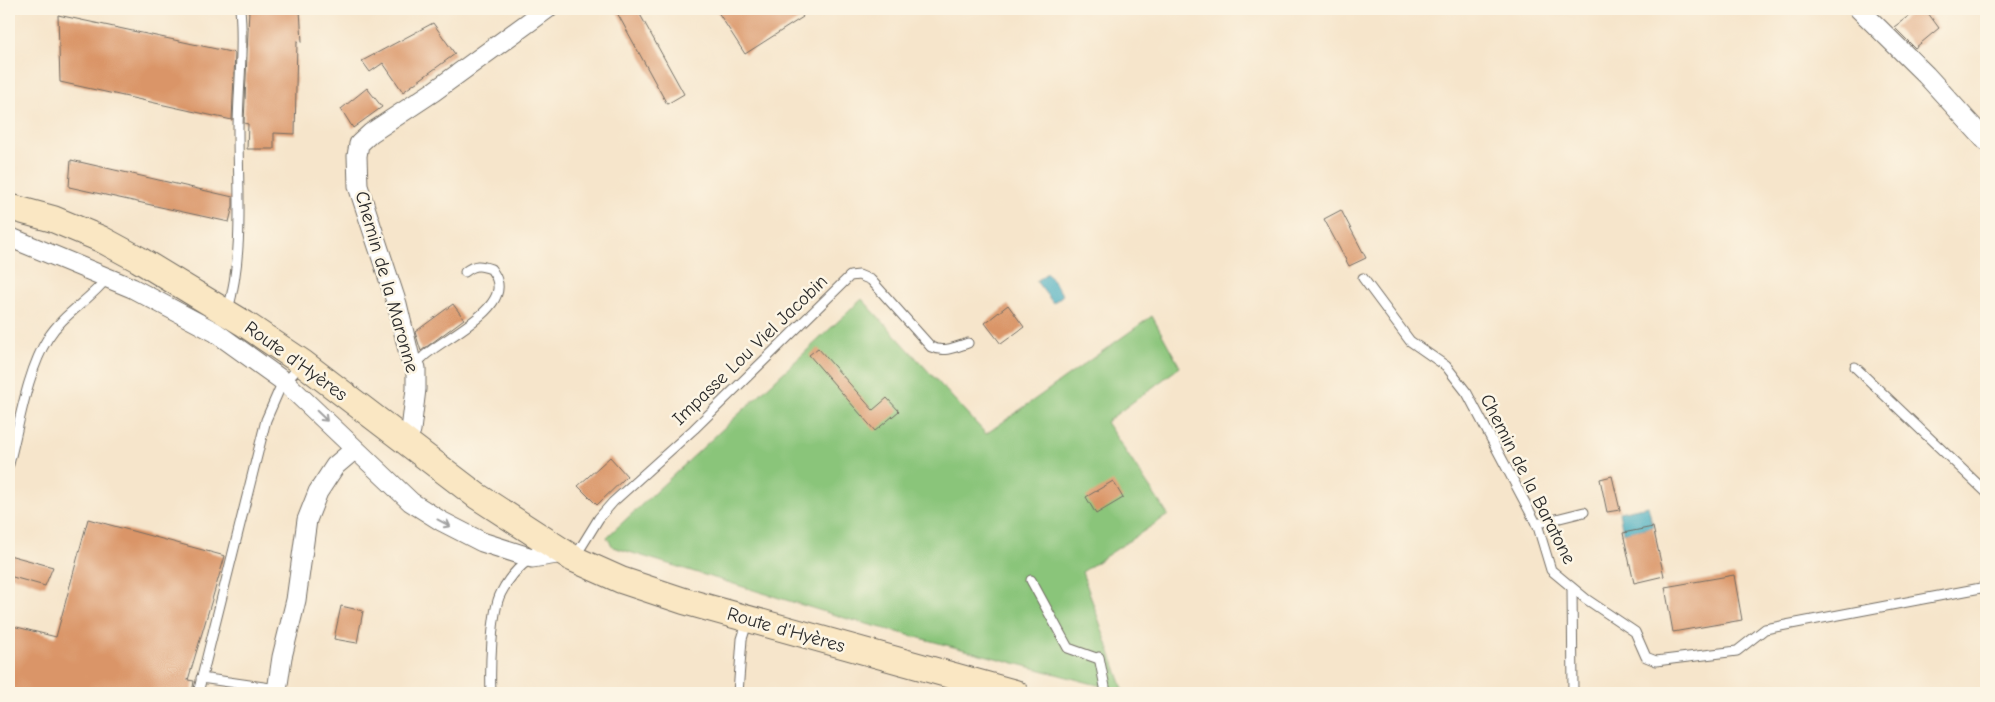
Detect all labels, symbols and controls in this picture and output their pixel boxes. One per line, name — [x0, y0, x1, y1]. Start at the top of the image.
street label: Chemin de la Maronne — [351, 189, 423, 375]
street label: Impasse Lou Viel Jacobin — [668, 270, 832, 430]
street label: Route d'Hyères — [240, 316, 352, 406]
street label: Chemin de la Baratone — [1476, 390, 1580, 568]
one-way arrow — [315, 410, 327, 422]
one-way arrow — [436, 518, 451, 528]
street label: Route d'Hyères — [725, 603, 848, 657]

